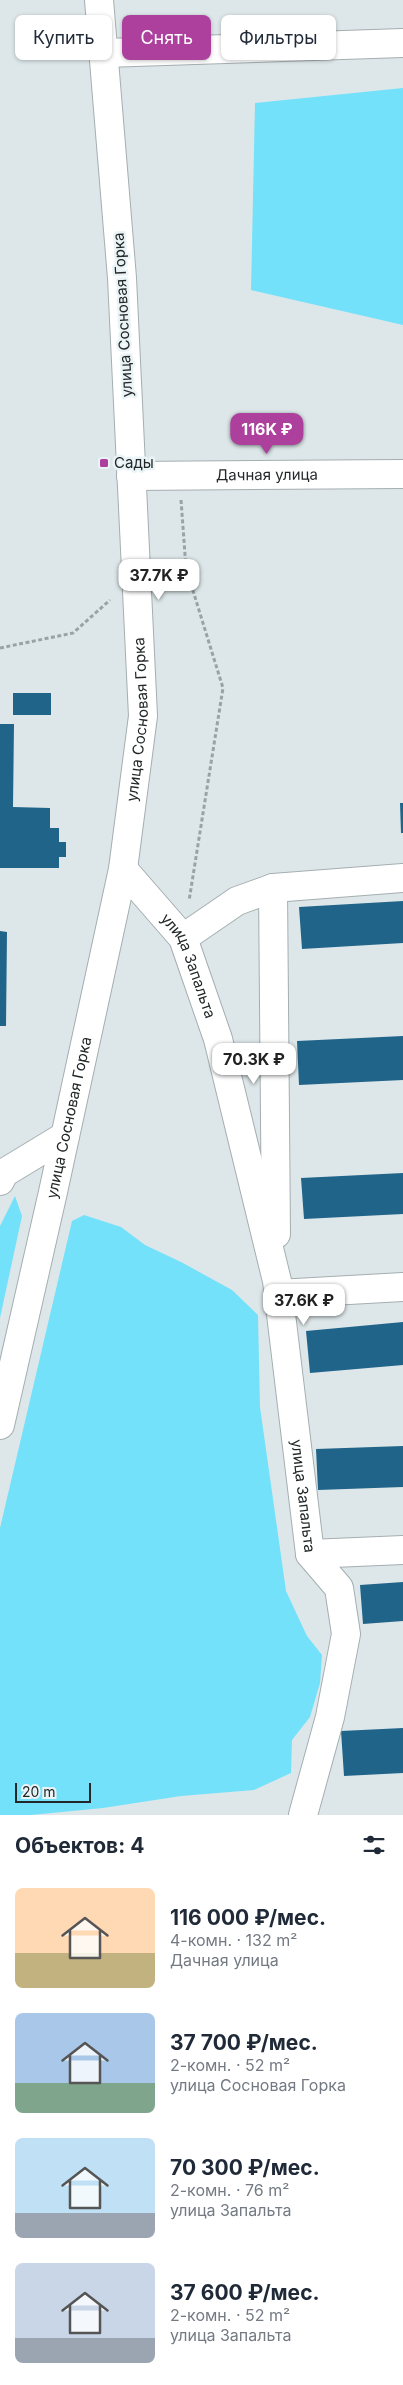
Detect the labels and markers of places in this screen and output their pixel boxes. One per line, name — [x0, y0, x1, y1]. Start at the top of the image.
pin: 116K ₽ — [226, 412, 308, 455]
place label: Сады — [114, 453, 154, 472]
marker: Сады — [98, 457, 110, 469]
pin: 37.7K ₽ — [113, 558, 205, 601]
pin: 70.3K ₽ — [208, 1042, 300, 1085]
pin: 37.6K ₽ — [258, 1284, 350, 1326]

